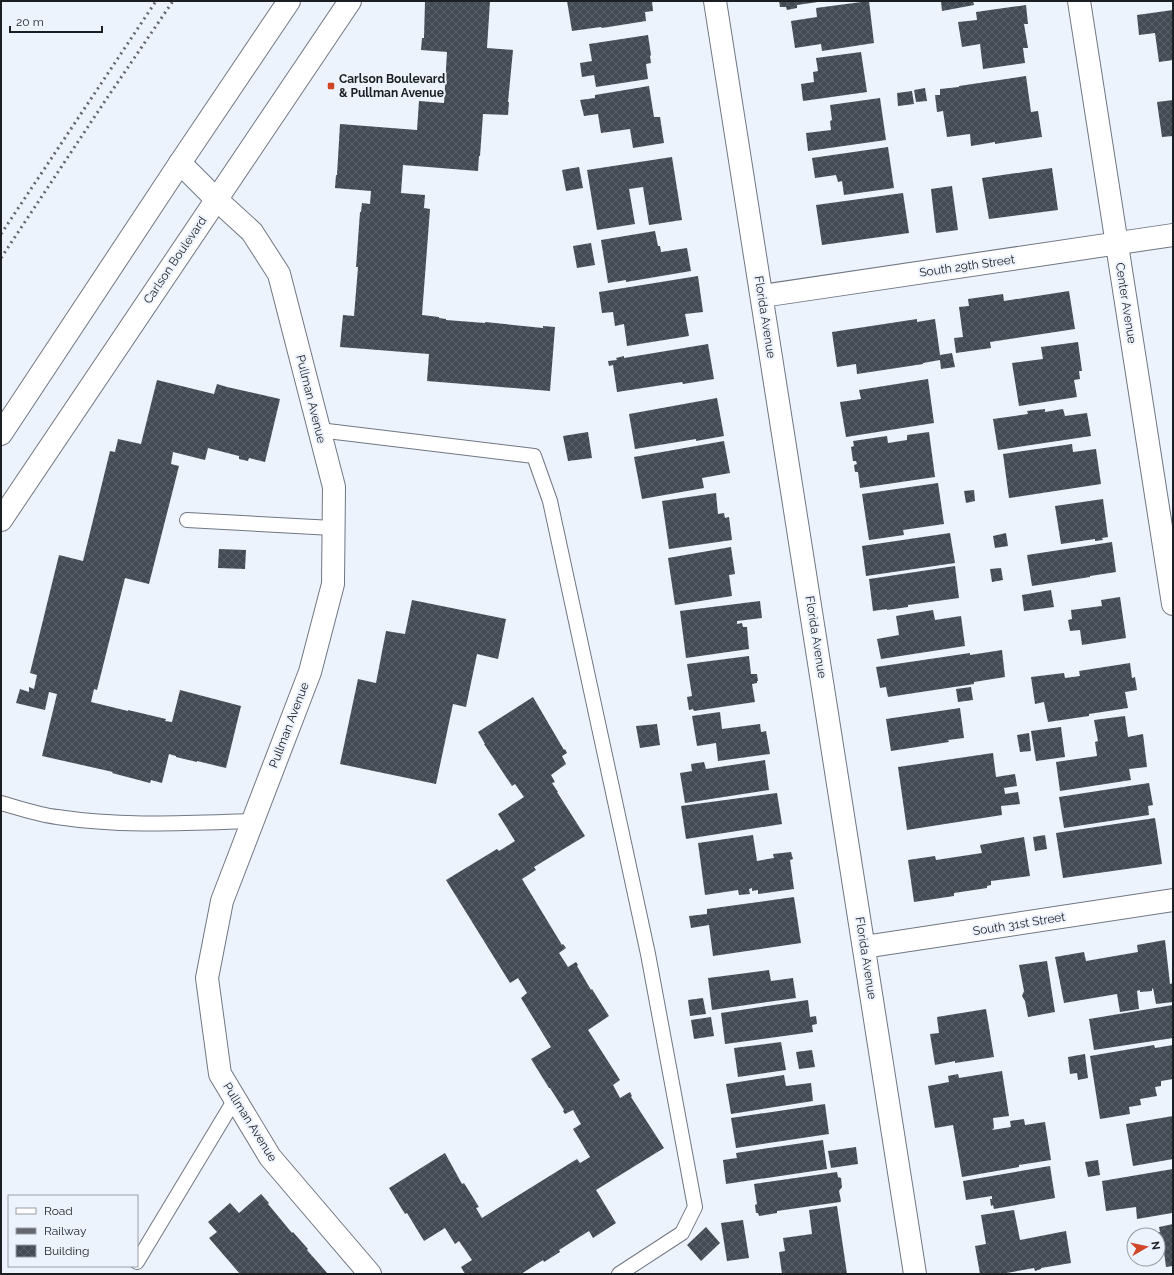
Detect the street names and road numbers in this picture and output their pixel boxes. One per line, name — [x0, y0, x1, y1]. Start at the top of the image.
street label: Carlson Boulevard — [141, 214, 209, 306]
street label: South 29th Street — [918, 252, 1016, 280]
street label: Center Avenue — [1113, 261, 1139, 345]
street label: Florida Avenue — [752, 275, 778, 359]
street label: Pullman Avenue — [293, 353, 329, 445]
street label: Florida Avenue — [803, 595, 829, 679]
street label: Pullman Avenue — [266, 680, 312, 770]
street label: South 31st Street — [972, 910, 1066, 938]
street label: Florida Avenue — [853, 916, 879, 1000]
street label: Pullman Avenue — [220, 1080, 280, 1164]

